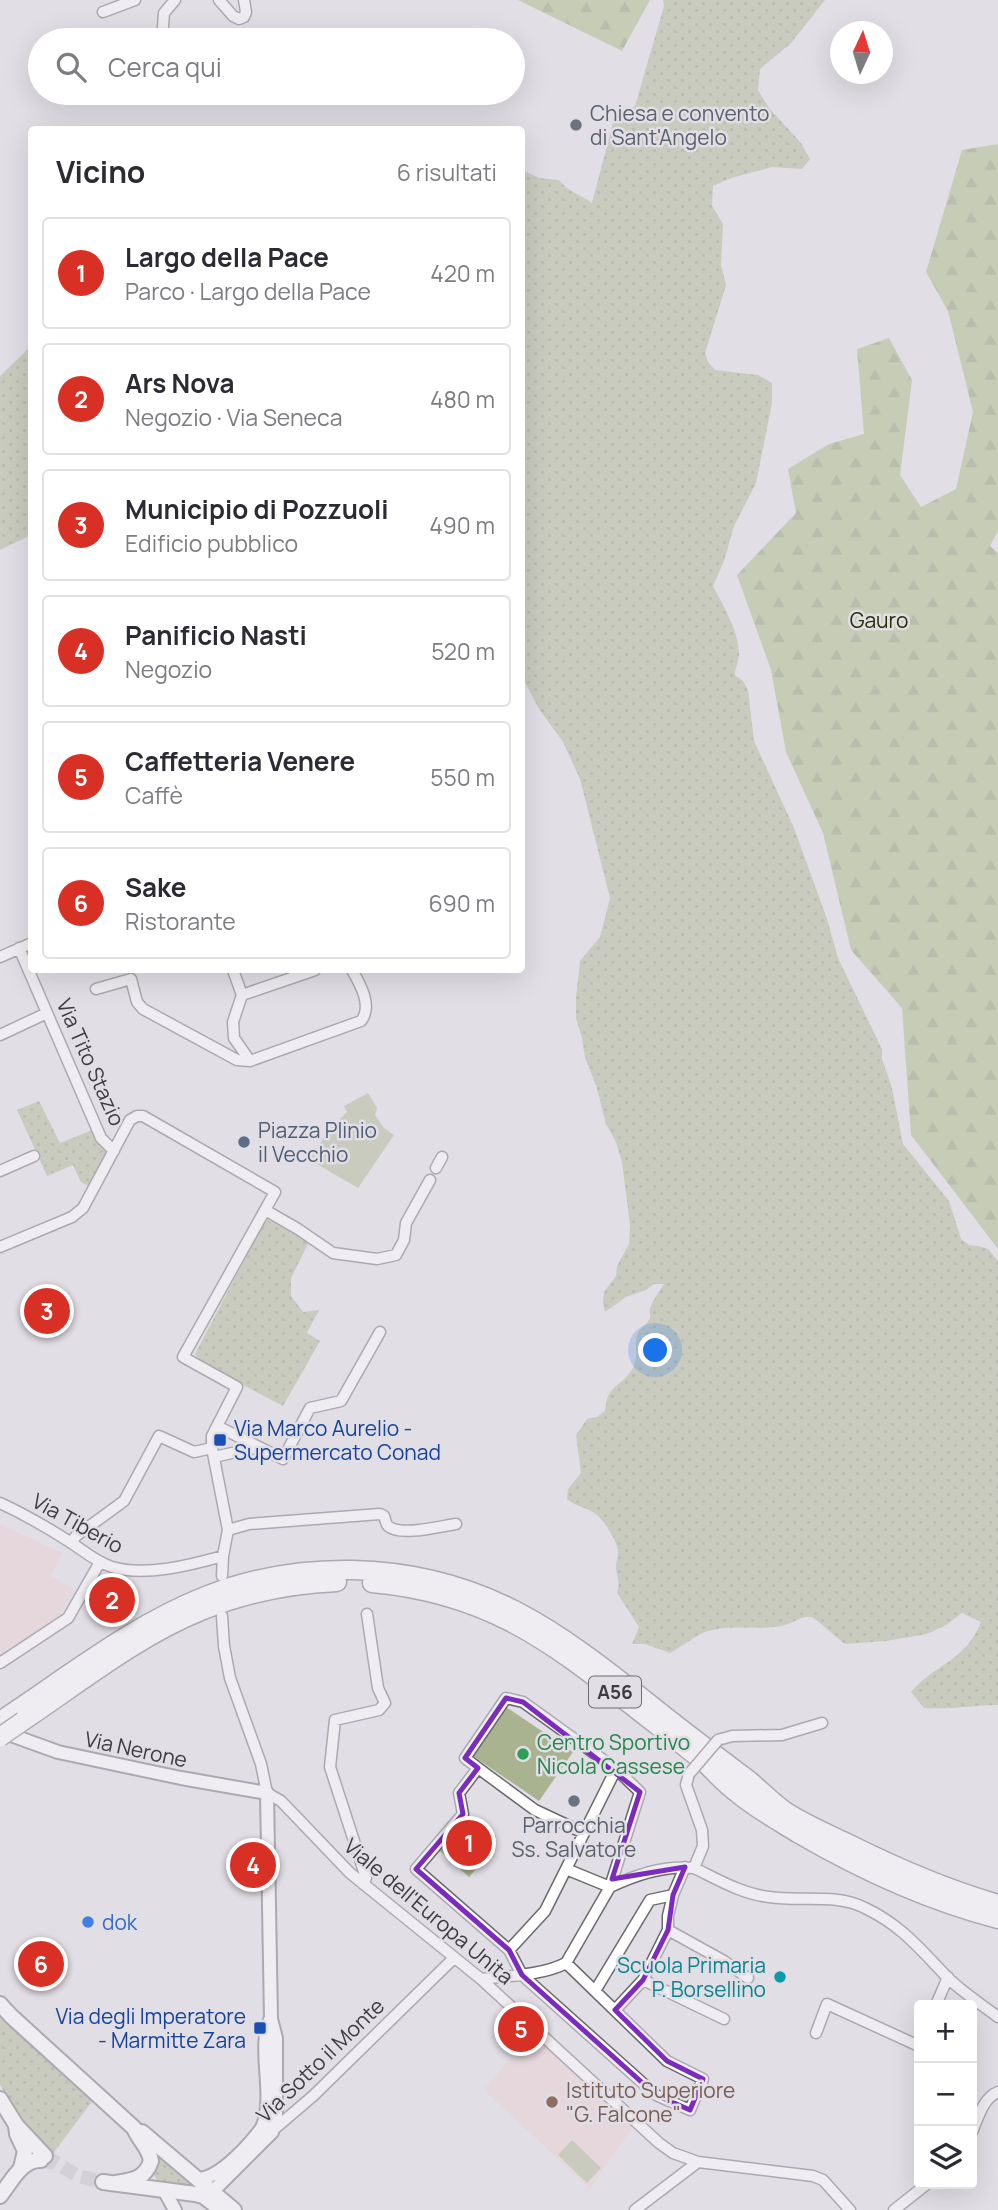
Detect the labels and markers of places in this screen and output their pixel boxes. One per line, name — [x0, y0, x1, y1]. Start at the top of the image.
place label: Chiesa e convento di Sant'Angelo — [590, 99, 769, 151]
marker: Chiesa e convento di Sant'Angelo — [568, 117, 584, 133]
place label: Piazza Plinio il Vecchio — [258, 1116, 377, 1168]
marker: Piazza Plinio il Vecchio — [236, 1134, 252, 1150]
pin: 3 — [24, 1285, 70, 1337]
place label: Via Marco Aurelio - Supermercato Conad — [234, 1414, 441, 1466]
marker: Via Marco Aurelio - Supermercato Conad — [212, 1432, 228, 1448]
pin: 2 — [89, 1574, 135, 1626]
place label: Centro Sportivo Nicola Cassese — [537, 1728, 690, 1780]
marker: Centro Sportivo Nicola Cassese — [515, 1746, 531, 1762]
marker: Parrocchia Ss. Salvatore — [566, 1793, 582, 1809]
place label: Parrocchia Ss. Salvatore — [512, 1811, 636, 1863]
pin: 1 — [446, 1817, 492, 1869]
pin: 4 — [230, 1839, 276, 1891]
place label: dok — [102, 1908, 138, 1936]
marker: dok — [80, 1914, 96, 1930]
pin: 6 — [18, 1938, 64, 1990]
place label: Scuola Primaria P. Borsellino — [617, 1951, 766, 2003]
marker: Scuola Primaria P. Borsellino — [772, 1969, 788, 1985]
place label: Via degli Imperatore - Marmitte Zara — [56, 2002, 246, 2054]
pin: 5 — [498, 2003, 544, 2055]
marker: Via degli Imperatore - Marmitte Zara — [252, 2020, 268, 2036]
place label: Istituto Superiore "G. Falcone" — [566, 2076, 735, 2128]
marker: Istituto Superiore "G. Falcone" — [544, 2094, 560, 2110]

